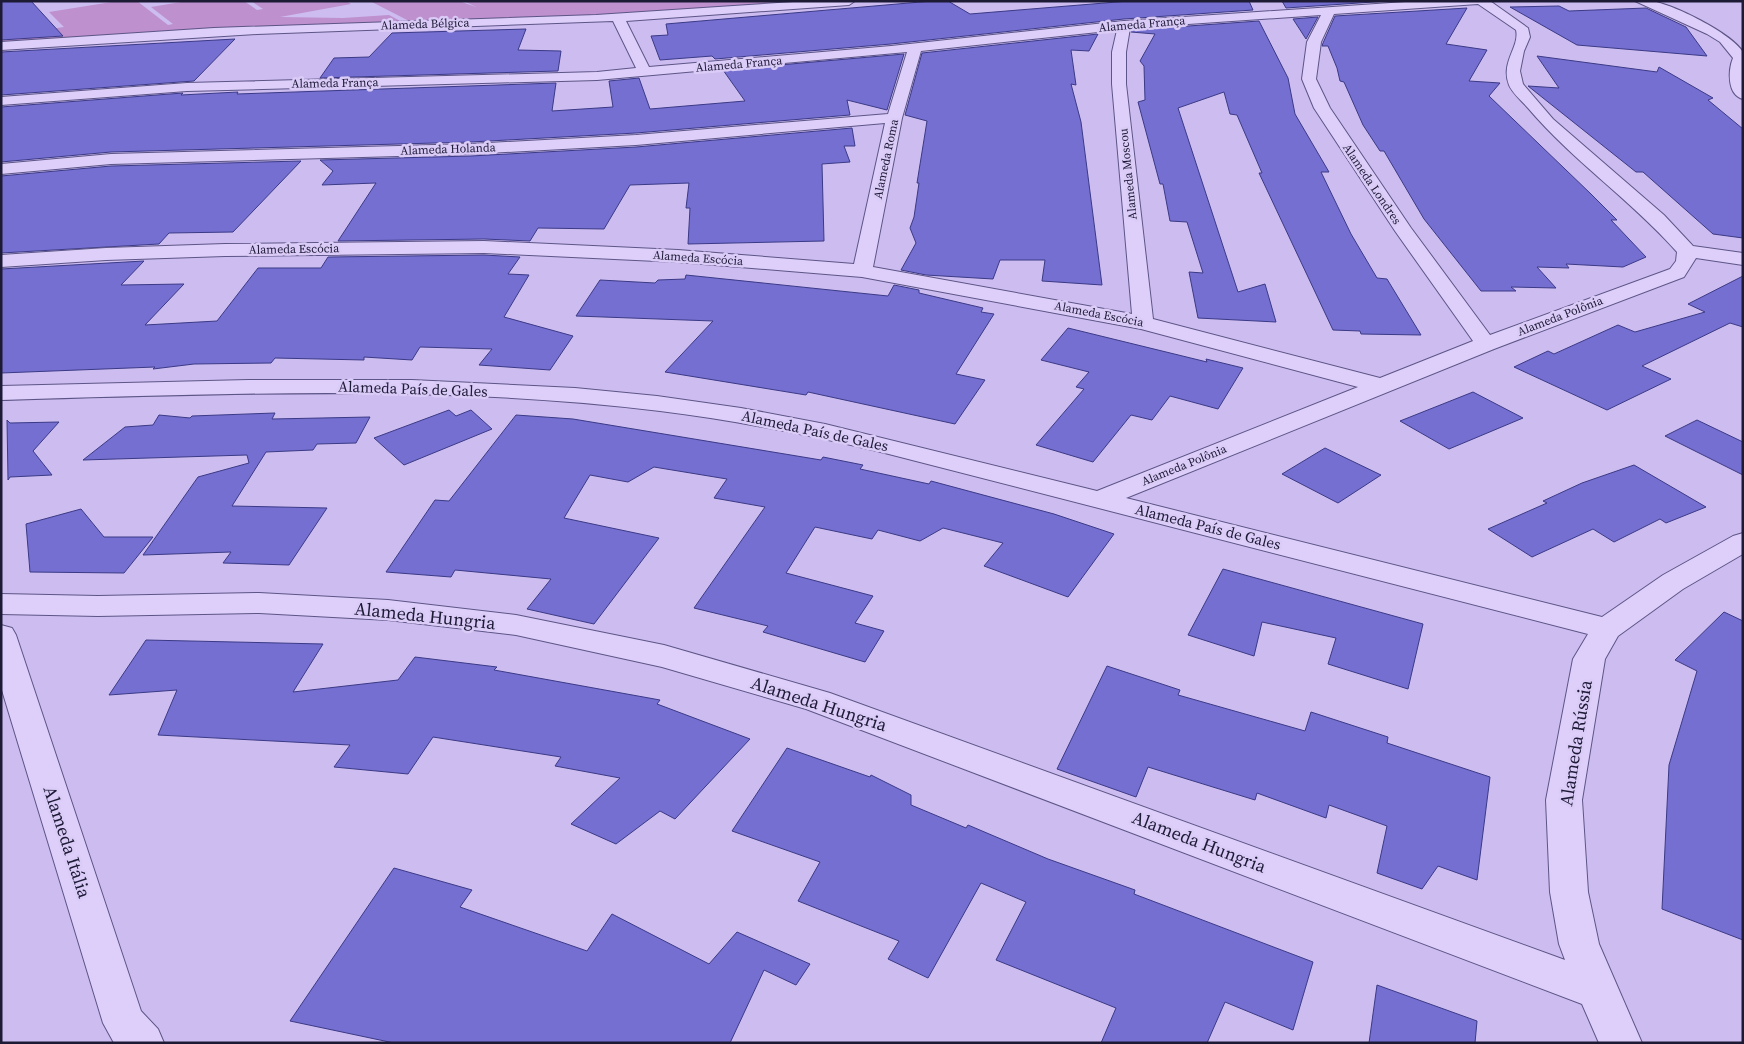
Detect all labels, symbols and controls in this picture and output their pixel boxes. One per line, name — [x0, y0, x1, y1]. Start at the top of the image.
street label: Alameda França — [1098, 12, 1187, 36]
street label: Alameda Bélgica — [380, 14, 471, 34]
street label: Alameda França — [695, 52, 784, 76]
street label: Alameda França — [291, 74, 379, 92]
street label: Alameda Roma — [870, 117, 902, 200]
street label: Alameda Moscou — [1115, 128, 1141, 220]
street label: Alameda Holanda — [400, 139, 497, 159]
street label: Alameda Londres — [1339, 141, 1405, 227]
street label: Alameda Escócia — [249, 240, 340, 258]
street label: Alameda Escócia — [652, 247, 745, 269]
street label: Alameda Polônia — [1515, 292, 1606, 340]
street label: Alameda Escócia — [1053, 298, 1146, 331]
street label: Alameda País de Gales — [338, 375, 488, 402]
street label: Alameda País de Gales — [740, 405, 890, 456]
street label: Alameda Polônia — [1139, 440, 1230, 489]
street label: Alameda País de Gales — [1133, 498, 1283, 555]
street label: Alameda Hungria — [353, 596, 498, 635]
street label: Alameda Hungria — [748, 670, 891, 738]
street label: Alameda Rússia — [1553, 677, 1598, 808]
street label: Alameda Itália — [38, 783, 98, 902]
street label: Alameda Hungria — [1129, 804, 1271, 879]

